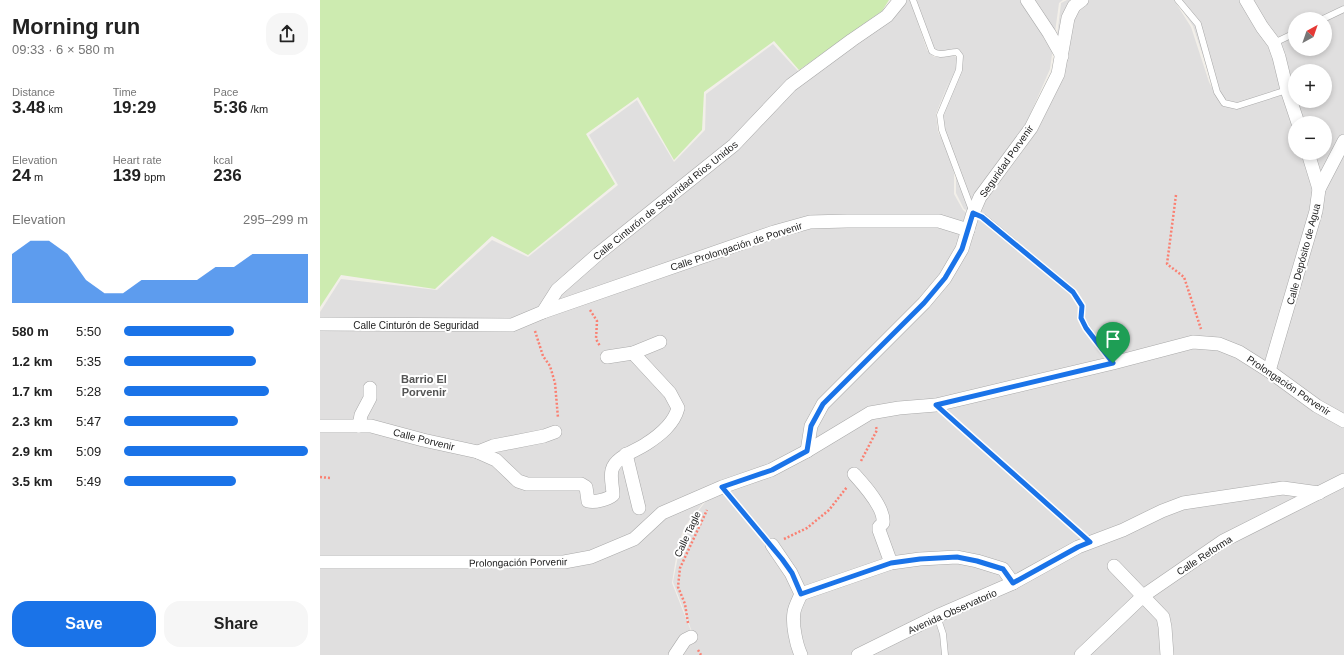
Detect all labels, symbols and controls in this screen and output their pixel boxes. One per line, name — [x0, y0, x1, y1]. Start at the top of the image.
north arrow — [1288, 12, 1332, 56]
map controls — [1288, 12, 1332, 160]
button: share — [266, 13, 308, 55]
text: Morning run — [12, 14, 140, 39]
text: 09:33 · 6 × 580 m — [12, 42, 114, 57]
button: + — [1288, 64, 1332, 108]
text: Distance — [12, 86, 55, 98]
text: Time — [113, 86, 137, 98]
text: Pace — [213, 86, 238, 98]
text: 3.48 — [12, 98, 45, 117]
text: 19:29 — [113, 98, 156, 117]
text: 5:36 — [213, 98, 247, 117]
text: km — [45, 103, 63, 115]
text: /km — [247, 103, 268, 115]
button: − — [1288, 116, 1332, 160]
street label: Seguridad Porvenir — [977, 123, 1036, 200]
street label: Calle Cinturón de Seguridad Ríos Unidos — [591, 139, 740, 262]
text: Elevation — [12, 154, 57, 166]
text: Heart rate — [113, 154, 162, 166]
text: kcal — [213, 154, 233, 166]
text: 24 — [12, 166, 31, 185]
text: 139 — [113, 166, 141, 185]
text: 236 — [213, 166, 242, 185]
text: m — [31, 171, 43, 183]
text: bpm — [141, 171, 166, 183]
street label: Calle Depósito de Agua — [1285, 202, 1322, 306]
text: Elevation — [12, 212, 65, 227]
text: 295–299 m — [243, 212, 308, 227]
street label: Calle Prolongación de Porvenir — [669, 220, 804, 273]
street label: Calle Cinturón de Seguridad — [353, 320, 479, 331]
pin — [1096, 322, 1130, 363]
text: 580 m — [12, 324, 49, 339]
text: 5:50 — [76, 324, 101, 339]
icon: arrive — [1102, 328, 1124, 350]
street label: Prolongación Porvenir — [1245, 353, 1333, 418]
text: 1.2 km — [12, 354, 52, 369]
text: 5:35 — [76, 354, 101, 369]
district label: Barrio El Porvenir — [401, 373, 447, 398]
text: 1.7 km — [12, 384, 52, 399]
text: 5:28 — [76, 384, 101, 399]
text: 2.3 km — [12, 414, 52, 429]
text: 5:47 — [76, 414, 101, 429]
street label: Calle Porvenir — [392, 427, 456, 453]
text: 2.9 km — [12, 444, 52, 459]
text: 5:09 — [76, 444, 101, 459]
text: 3.5 km — [12, 474, 52, 489]
text: 5:49 — [76, 474, 101, 489]
street label: Calle Tagle — [672, 509, 703, 559]
street label: Calle Reforma — [1174, 533, 1234, 577]
street label: Prolongación Porvenir — [469, 556, 568, 569]
street label: Avenida Observatorio — [906, 587, 999, 636]
button: Save — [12, 601, 156, 647]
button: Share — [164, 601, 308, 647]

